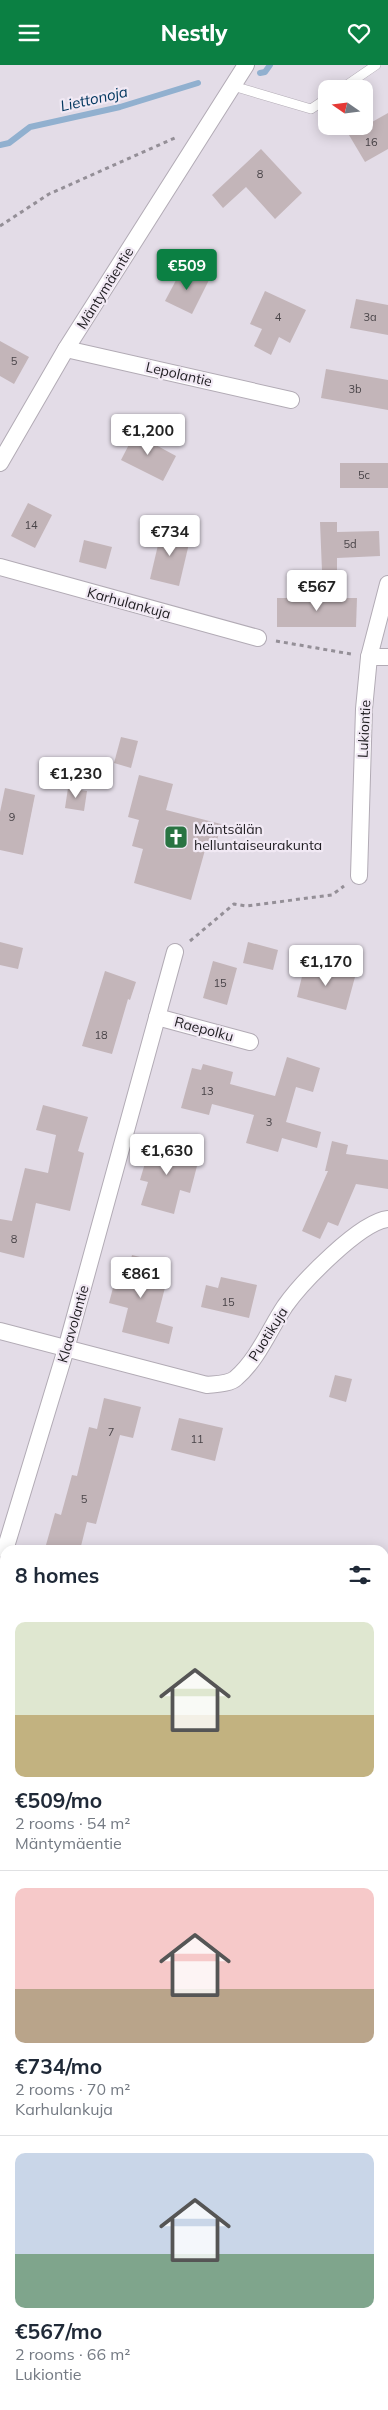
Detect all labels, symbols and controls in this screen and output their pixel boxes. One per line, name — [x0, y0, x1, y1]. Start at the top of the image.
icon: menu — [15, 19, 43, 47]
text: Nestly — [161, 19, 227, 47]
icon: heart — [345, 19, 373, 47]
north arrow — [318, 80, 372, 135]
map controls — [318, 80, 373, 135]
water label: Liettonoja — [58, 82, 129, 115]
house number: 16 — [364, 135, 378, 149]
house number: 8 — [257, 167, 264, 181]
street label: Mäntymäentie — [73, 244, 137, 332]
pin: €509 — [157, 249, 217, 291]
text: €509 — [168, 255, 206, 275]
house number: 4 — [275, 310, 282, 324]
house number: 3a — [363, 310, 377, 324]
house number: 5 — [11, 354, 18, 368]
street label: Lepolantie — [144, 358, 214, 390]
house number: 3b — [348, 382, 362, 396]
pin: €1,200 — [107, 413, 189, 456]
text: €1,200 — [122, 420, 174, 440]
house number: 5c — [358, 468, 371, 482]
pin: €734 — [140, 515, 200, 557]
house number: 14 — [24, 518, 38, 532]
text: €734 — [151, 521, 189, 541]
house number: 5d — [343, 537, 357, 551]
pin: €567 — [287, 569, 347, 612]
text: €567 — [298, 576, 336, 596]
street label: Karhulankuja — [85, 583, 173, 623]
street label: Lukiontie — [353, 699, 375, 759]
pin: €1,230 — [35, 757, 117, 799]
text: €1,230 — [50, 763, 102, 783]
house number: 9 — [9, 810, 15, 824]
place label: Mäntsälän helluntaiseurakunta — [194, 820, 322, 854]
church icon: Mäntsälän helluntaiseurakunta — [163, 824, 189, 850]
pin: €1,170 — [285, 945, 367, 987]
text: €1,170 — [300, 951, 352, 971]
house number: 15 — [213, 976, 227, 990]
street label: Raepolku — [172, 1012, 236, 1046]
house number: 18 — [94, 1028, 108, 1042]
house number: 13 — [200, 1084, 214, 1098]
house number: 3 — [266, 1115, 272, 1129]
pin: €1,630 — [126, 1133, 208, 1176]
text: €1,630 — [141, 1140, 193, 1160]
house number: 8 — [11, 1232, 18, 1246]
pin: €861 — [111, 1257, 171, 1299]
text: €861 — [122, 1263, 160, 1283]
street label: Klaavolantie — [53, 1283, 93, 1365]
house number: 15 — [221, 1295, 235, 1309]
street label: Puotikuja — [244, 1304, 292, 1364]
house number: 7 — [108, 1425, 114, 1439]
house number: 11 — [190, 1432, 204, 1446]
house number: 5 — [81, 1492, 88, 1506]
icon: filters — [346, 1561, 374, 1589]
text: 8 homes — [15, 1562, 99, 1588]
icon: home — [150, 1655, 240, 1745]
text: €509/mo — [15, 1787, 102, 1813]
text: 2 rooms · 54 m² — [15, 1813, 130, 1833]
text: Mäntymäentie — [15, 1833, 122, 1853]
icon: home — [150, 1920, 240, 2010]
text: €734/mo — [15, 2053, 102, 2079]
text: 2 rooms · 70 m² — [15, 2079, 130, 2099]
text: Karhulankuja — [15, 2099, 113, 2119]
icon: home — [150, 2185, 240, 2275]
text: €567/mo — [15, 2318, 102, 2344]
text: 2 rooms · 66 m² — [15, 2344, 130, 2364]
text: Lukiontie — [15, 2364, 81, 2384]

